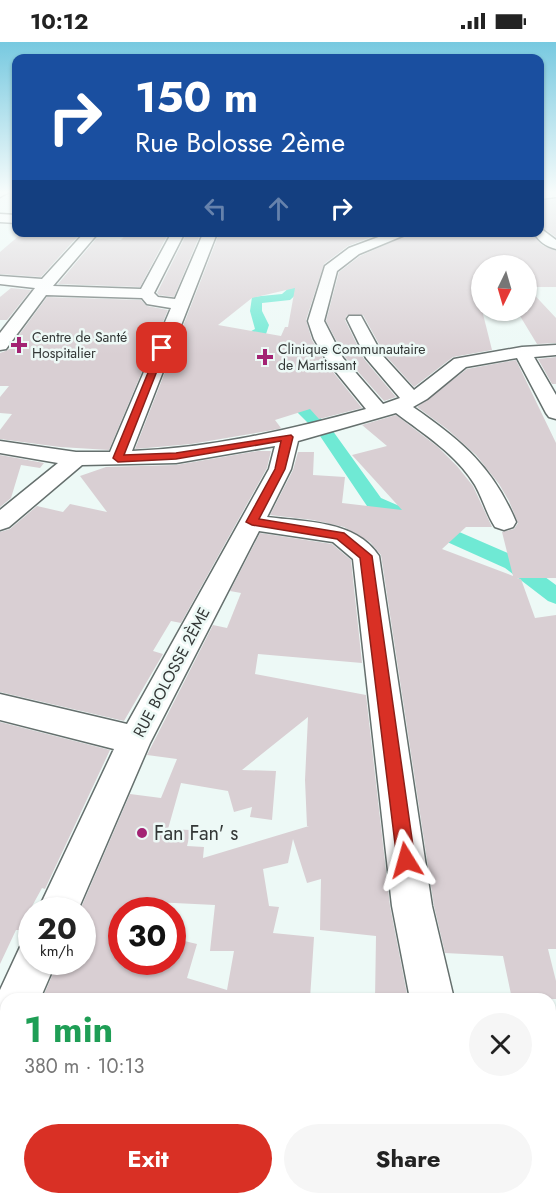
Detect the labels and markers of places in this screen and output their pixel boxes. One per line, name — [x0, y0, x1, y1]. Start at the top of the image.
pin — [136, 322, 187, 373]
place label: Centre de Santé Hospitalier — [32, 327, 127, 363]
marker: Centre de Santé Hospitalier — [10, 336, 28, 354]
place label: Clinique Communautaire de Martissant — [278, 339, 426, 375]
marker: Clinique Communautaire de Martissant — [256, 348, 274, 366]
place label: Fan Fan' s — [154, 819, 238, 848]
marker: Fan Fan' s — [135, 826, 149, 840]

